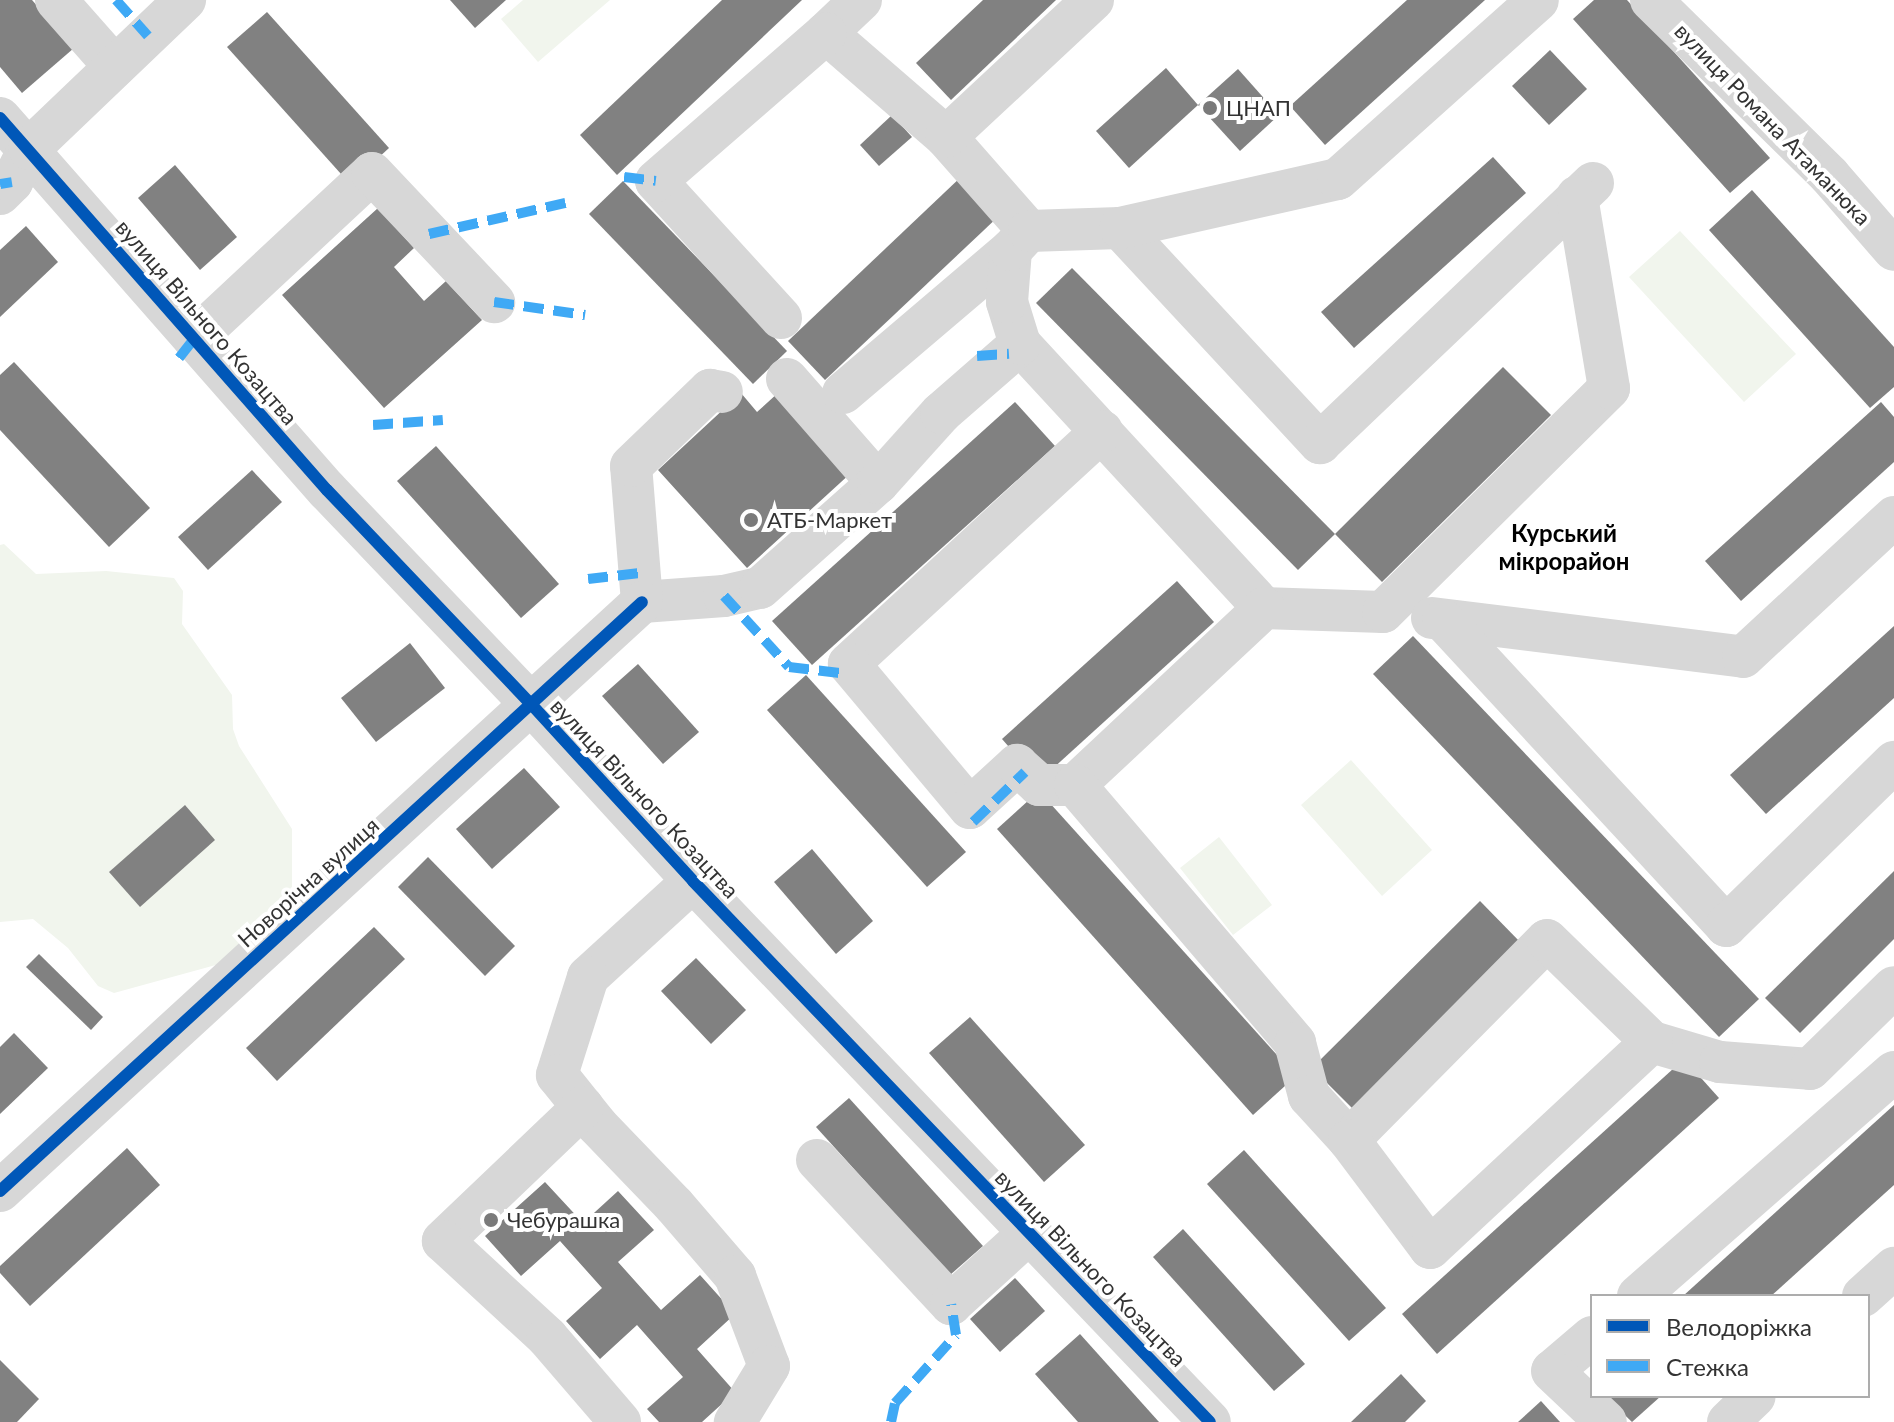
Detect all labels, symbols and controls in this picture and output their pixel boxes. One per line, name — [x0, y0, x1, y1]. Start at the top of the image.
street label: вулиця Романа Атаманюка — [1669, 17, 1877, 231]
place label: ЦНАП — [1226, 95, 1291, 121]
marker: ЦНАП — [1201, 99, 1219, 117]
street label: вулиця Вільного Козацтва — [111, 214, 303, 430]
place label: АТБ-Маркет — [767, 507, 892, 533]
marker: АТБ-Маркет — [742, 511, 760, 529]
district label: Курський мікрорайон — [1499, 519, 1629, 575]
street label: вулиця Вільного Козацтва — [546, 693, 744, 903]
street label: Новорічна вулиця — [232, 812, 384, 952]
street label: вулиця Вільного Козацтва — [990, 1164, 1192, 1372]
place label: Чебурашка — [507, 1207, 620, 1233]
marker: Чебурашка — [482, 1211, 500, 1229]
legend — [1590, 1294, 1870, 1398]
text: Велодоріжка — [1666, 1312, 1812, 1341]
text: Стежка — [1666, 1352, 1749, 1381]

